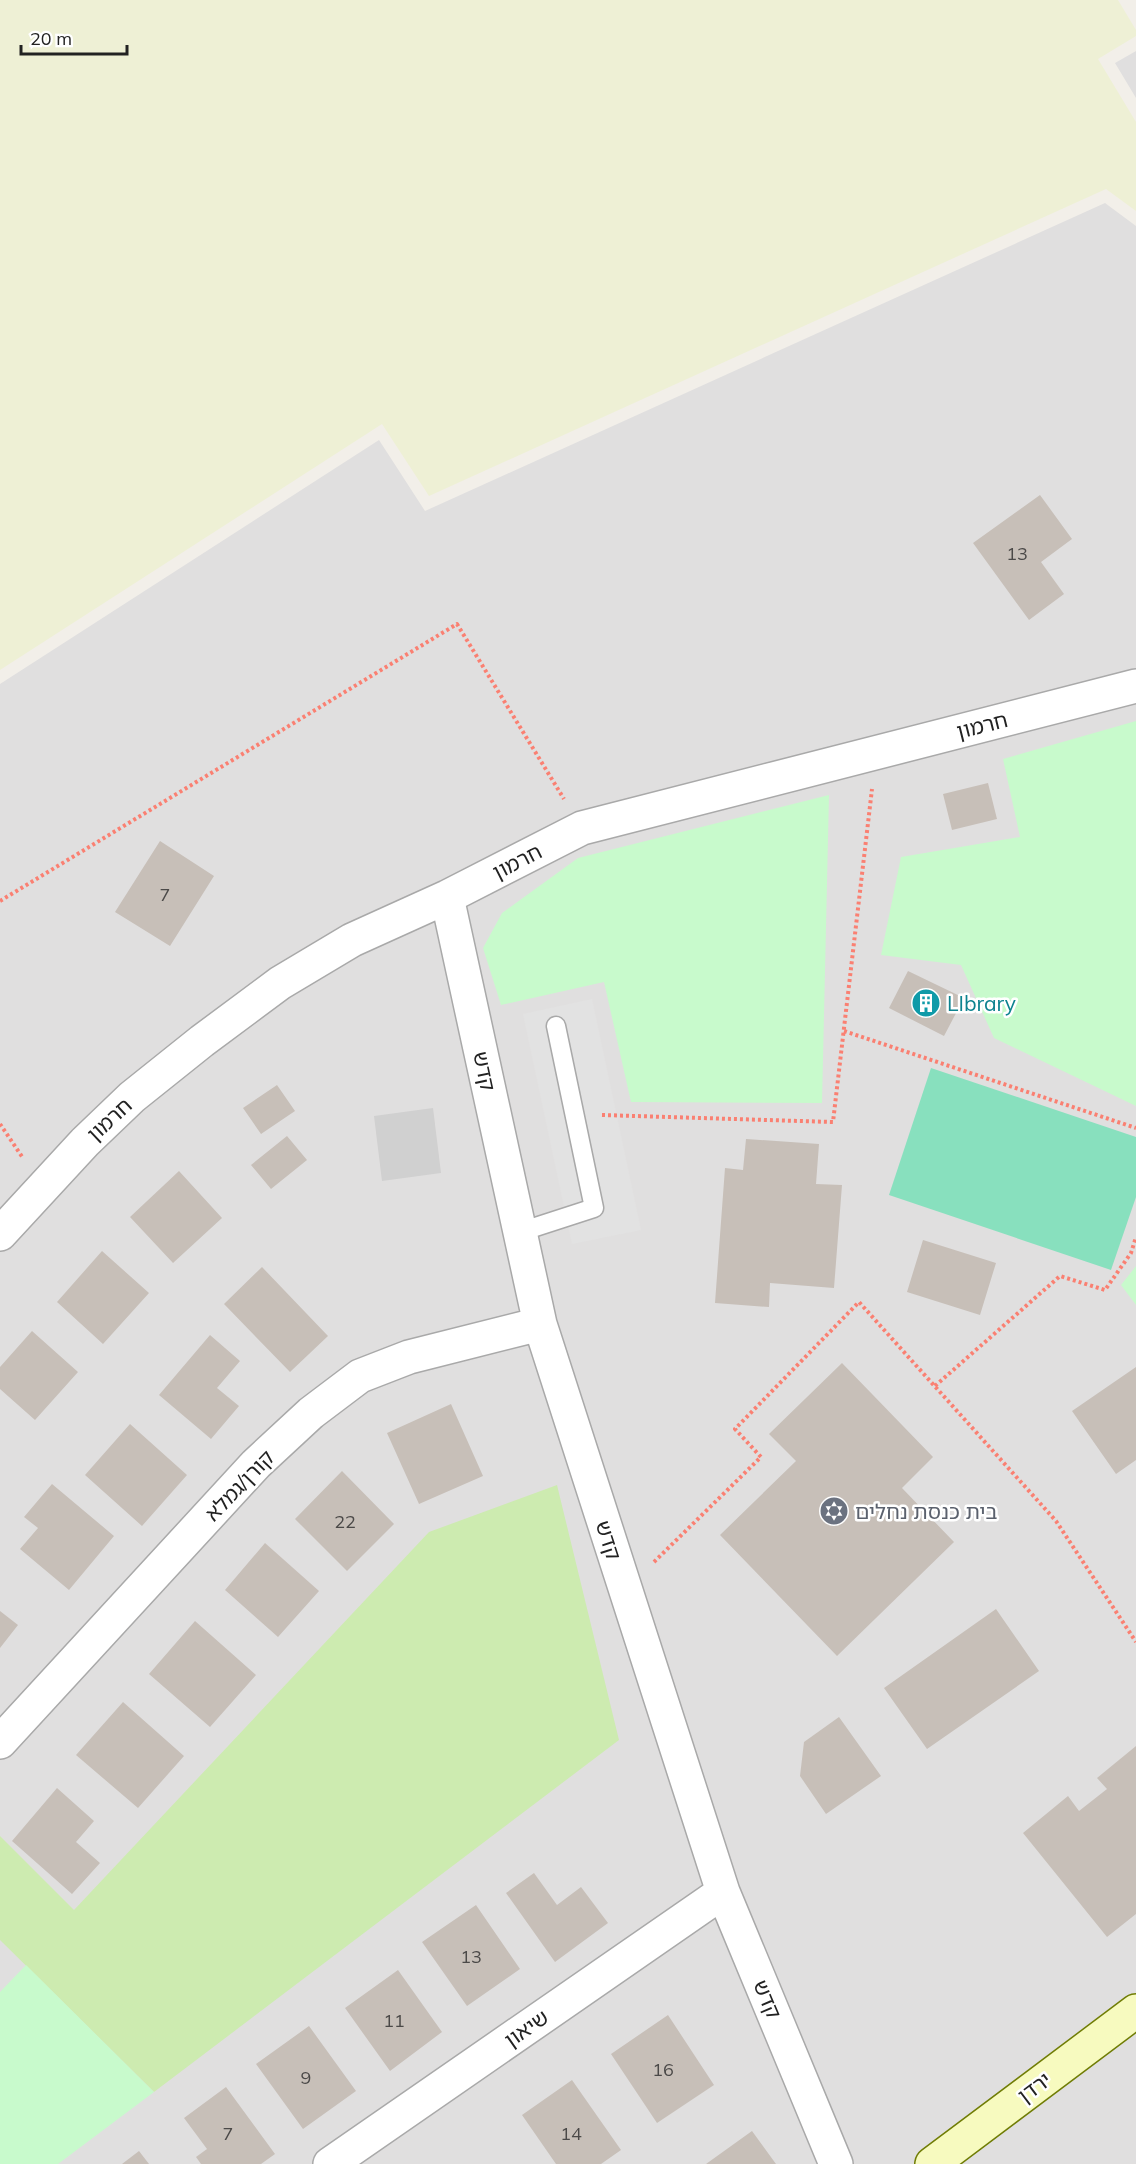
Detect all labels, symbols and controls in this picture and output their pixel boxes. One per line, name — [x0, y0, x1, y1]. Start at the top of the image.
scale bar — [21, 18, 128, 56]
text: 20 m — [30, 27, 72, 50]
house number: 13 — [1006, 542, 1028, 565]
street label: חרמון — [954, 706, 1010, 744]
street label: חרמון — [488, 838, 546, 884]
house number: 7 — [160, 883, 170, 906]
building icon: LIbrary — [910, 987, 942, 1019]
place label: LIbrary — [947, 990, 1016, 1016]
street label: קדש — [468, 1049, 502, 1093]
street label: חרמון — [81, 1092, 137, 1146]
street label: קורן/גמלא — [199, 1444, 279, 1526]
synagogue icon: בית כנסת נחלים — [818, 1495, 850, 1527]
place label: בית כנסת נחלים — [855, 1498, 998, 1524]
house number: 22 — [334, 1510, 356, 1533]
street label: קדש — [590, 1517, 628, 1563]
house number: 13 — [460, 1945, 482, 1968]
street label: קדש — [748, 1976, 788, 2022]
street label: שיאון — [499, 2004, 553, 2052]
house number: 11 — [383, 2009, 405, 2032]
house number: 16 — [652, 2058, 674, 2081]
house number: 9 — [301, 2066, 311, 2089]
street label: ירדן — [1012, 2066, 1056, 2108]
house number: 7 — [223, 2122, 233, 2145]
house number: 14 — [560, 2122, 582, 2145]

